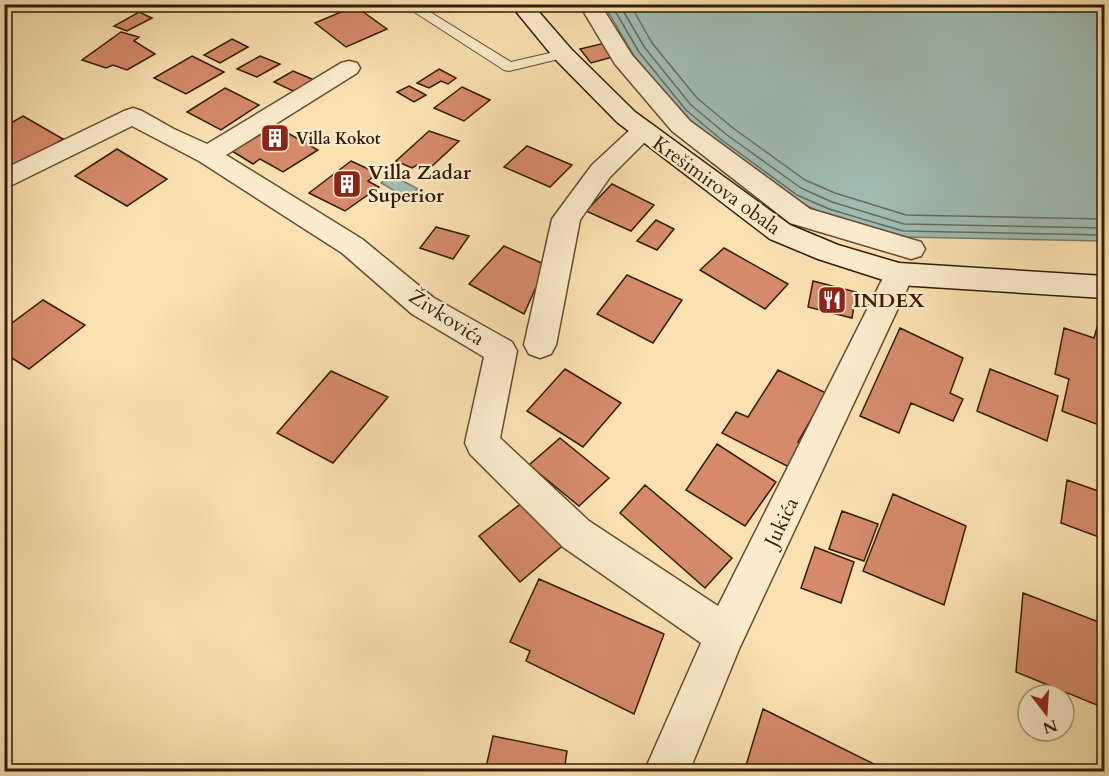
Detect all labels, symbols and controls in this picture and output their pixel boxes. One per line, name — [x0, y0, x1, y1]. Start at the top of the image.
building icon: Villa Kokot — [259, 122, 291, 154]
place label: Villa Kokot — [296, 128, 381, 150]
street label: Krešimirova obala — [647, 130, 787, 241]
place label: Villa Zadar Superior — [368, 159, 472, 209]
building icon: Villa Zadar Superior — [331, 168, 363, 200]
street label: Živkovića — [404, 283, 490, 352]
restaurant icon: INDEX — [816, 284, 848, 316]
place label: INDEX — [853, 287, 925, 314]
street label: Jukića — [757, 493, 805, 554]
north arrow — [1016, 683, 1076, 743]
text: N — [1040, 714, 1060, 739]

